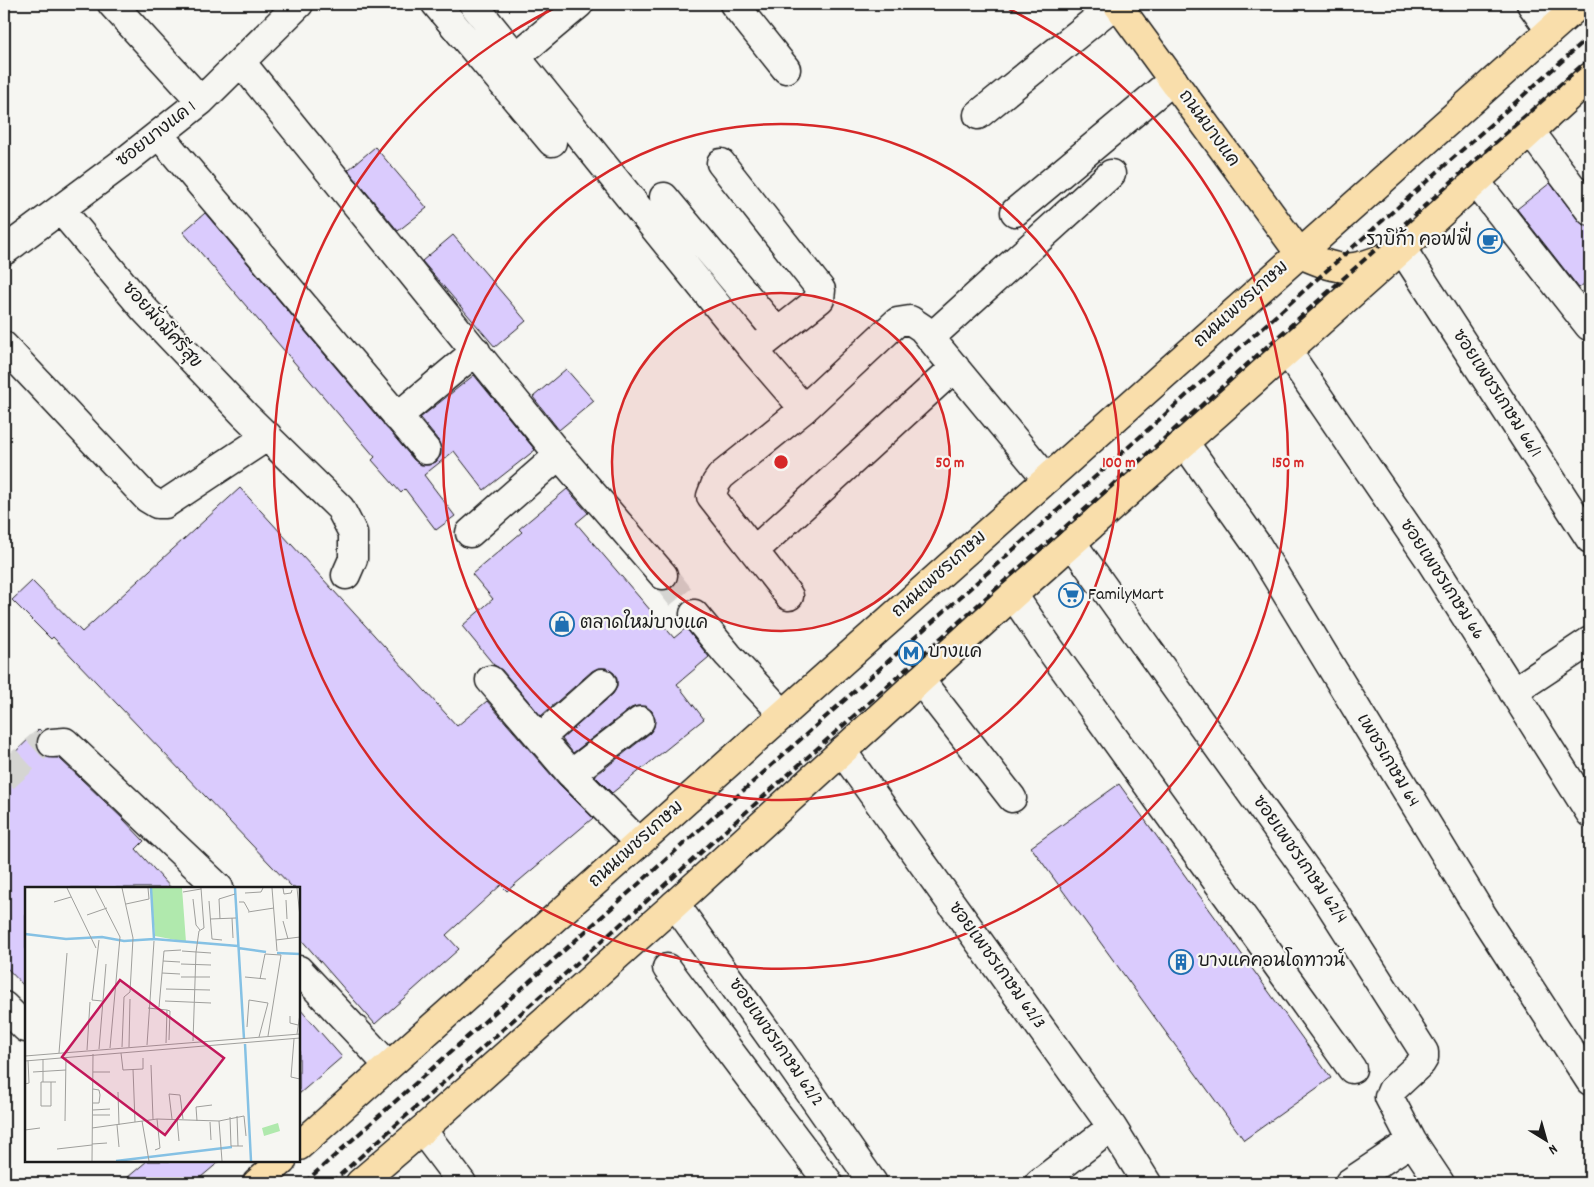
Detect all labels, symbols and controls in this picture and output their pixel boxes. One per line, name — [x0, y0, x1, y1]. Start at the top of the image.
street label: ถนนบางแค — [1171, 85, 1245, 173]
street label: ซอยบางแค 1 — [112, 96, 202, 174]
place label: ราบิก้า คอฟฟี่ — [1366, 221, 1472, 254]
cafe icon: ราบิก้า คอฟฟี่ — [1477, 228, 1503, 254]
street label: ถนนเพชรเกษม — [1189, 256, 1295, 354]
street label: ซอยมั่งมีศรีสุข — [115, 272, 212, 375]
street label: ซอยเพชรเกษม 66/1 — [1445, 325, 1547, 463]
centre of rings — [772, 453, 790, 471]
text: 50 m — [936, 453, 964, 475]
text: 100 m — [1102, 453, 1136, 475]
text: 150 m — [1272, 453, 1304, 475]
street label: ซอยเพชรเกษม 66 — [1393, 515, 1489, 645]
street label: ถนนเพชรเกษม — [887, 526, 993, 624]
supermarket icon: FamilyMart — [1058, 582, 1084, 608]
place label: FamilyMart — [1088, 583, 1164, 608]
place label: ตลาดใหม่บางแค — [580, 609, 708, 637]
shop icon: ตลาดใหม่บางแค — [549, 611, 575, 637]
metro station icon: บางแค — [898, 640, 924, 666]
place label: บางแค — [928, 641, 982, 666]
street label: เพชรเกษม 64 — [1349, 710, 1425, 812]
street label: ซอยเพชรเกษม 62/4 — [1245, 791, 1353, 929]
street label: ถนนเพชรเกษม — [584, 796, 690, 894]
inset map — [25, 887, 300, 1162]
street label: ซอยเพชรเกษม 62/3 — [941, 897, 1051, 1035]
place label: บางแคคอนโดทาวน์ — [1198, 947, 1345, 975]
building icon: บางแคคอนโดทาวน์ — [1168, 949, 1194, 975]
street label: ซอยเพชรเกษม 62/2 — [721, 974, 829, 1112]
north arrow — [1522, 1114, 1572, 1164]
text: N — [1544, 1139, 1561, 1159]

